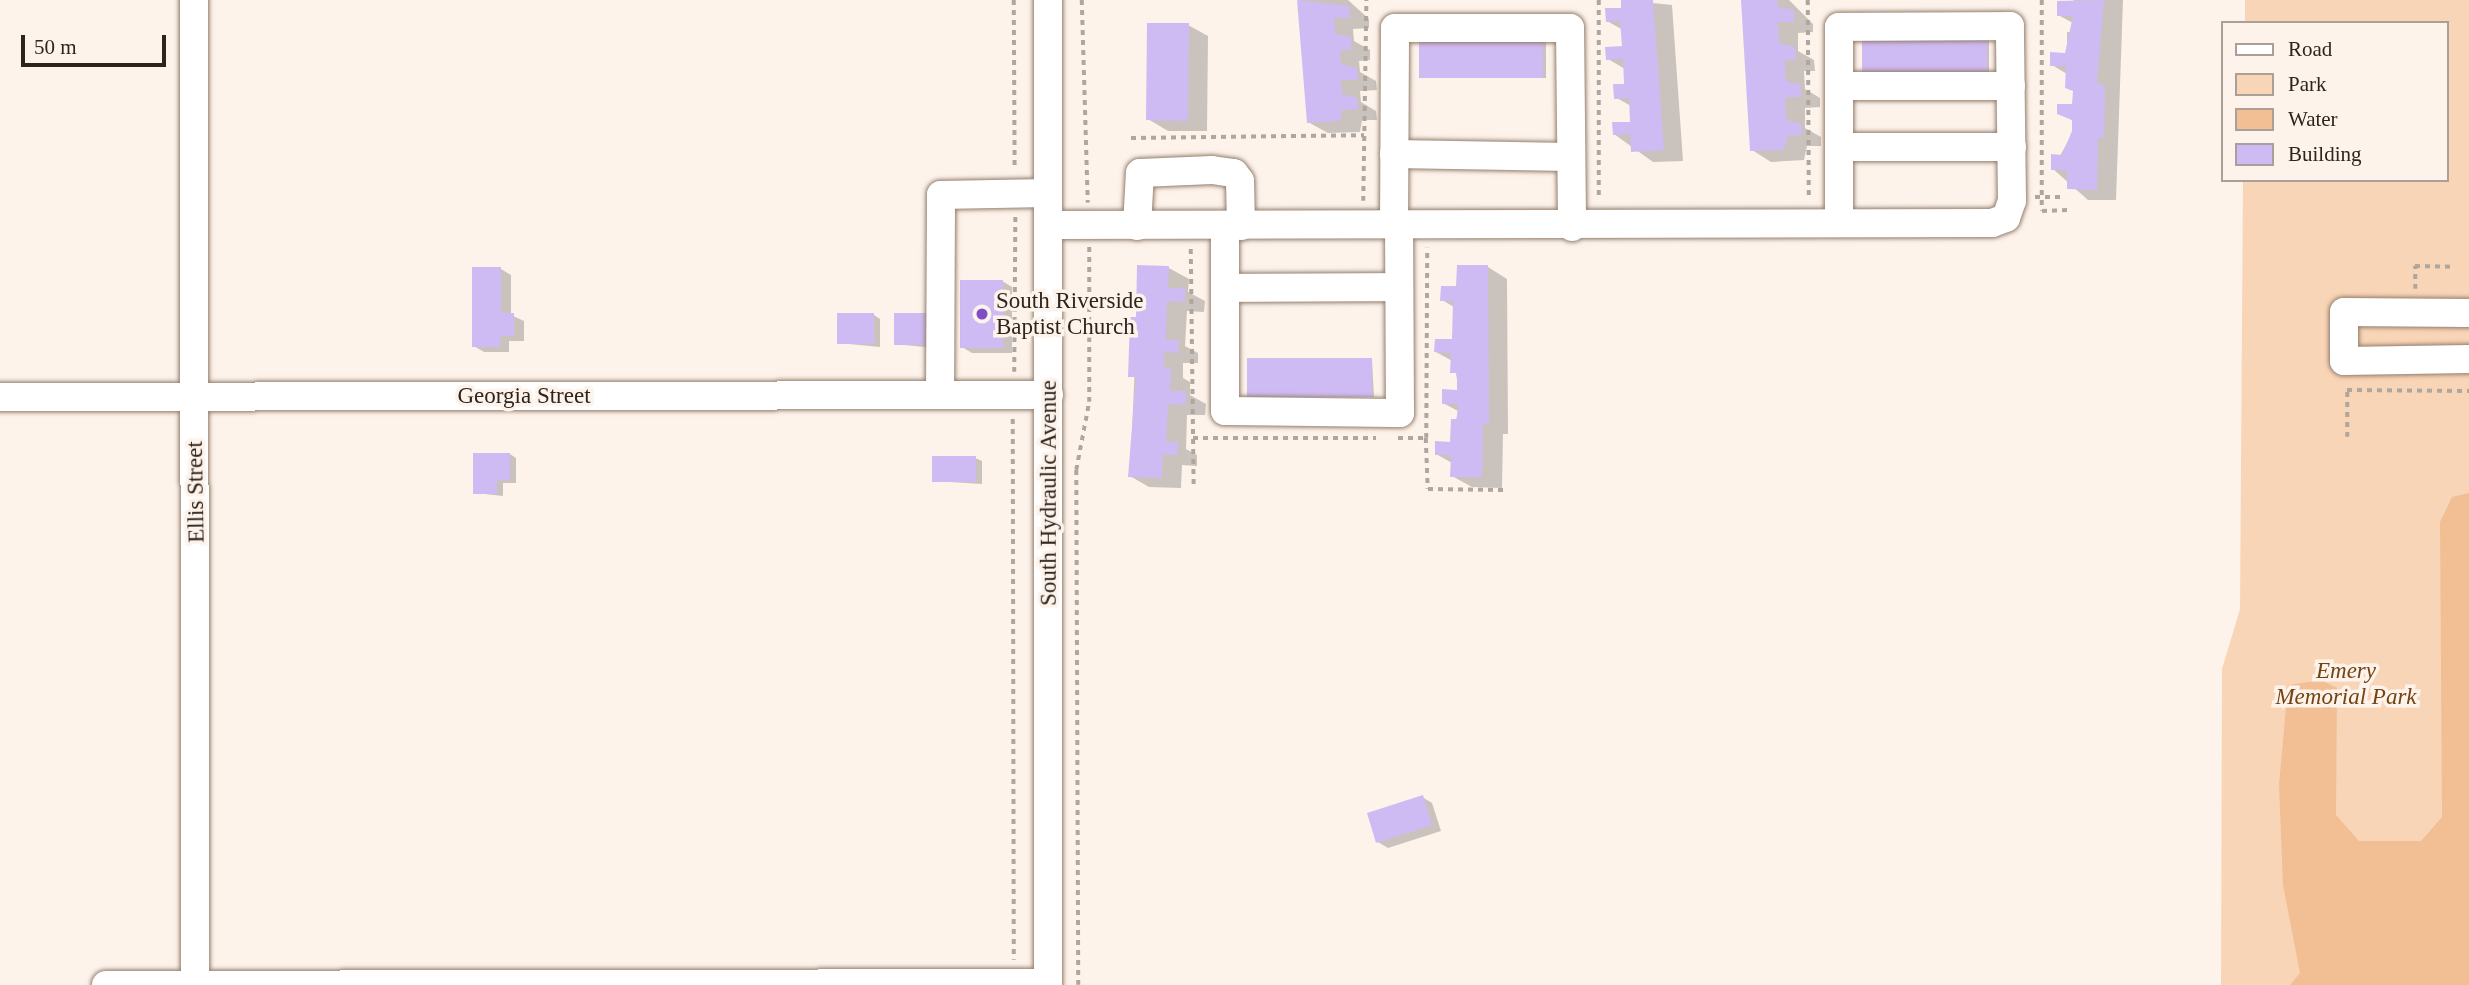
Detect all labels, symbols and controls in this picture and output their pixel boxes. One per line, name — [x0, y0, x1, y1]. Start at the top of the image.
scale bar — [24, 21, 170, 65]
legend — [2220, 21, 2448, 182]
text: 50 m — [34, 35, 77, 59]
text: Road — [2288, 37, 2332, 61]
text: Park — [2288, 72, 2327, 96]
text: Water — [2288, 107, 2338, 131]
text: Building — [2288, 142, 2362, 166]
place label: South Riverside Baptist Church — [996, 287, 1144, 341]
marker: South Riverside Baptist Church — [974, 306, 990, 322]
street label: South Hydraulic Avenue — [1035, 380, 1063, 606]
street label: Georgia Street — [457, 382, 591, 410]
street label: Ellis Street — [181, 441, 211, 543]
park label: Emery Memorial Park — [2275, 657, 2417, 711]

